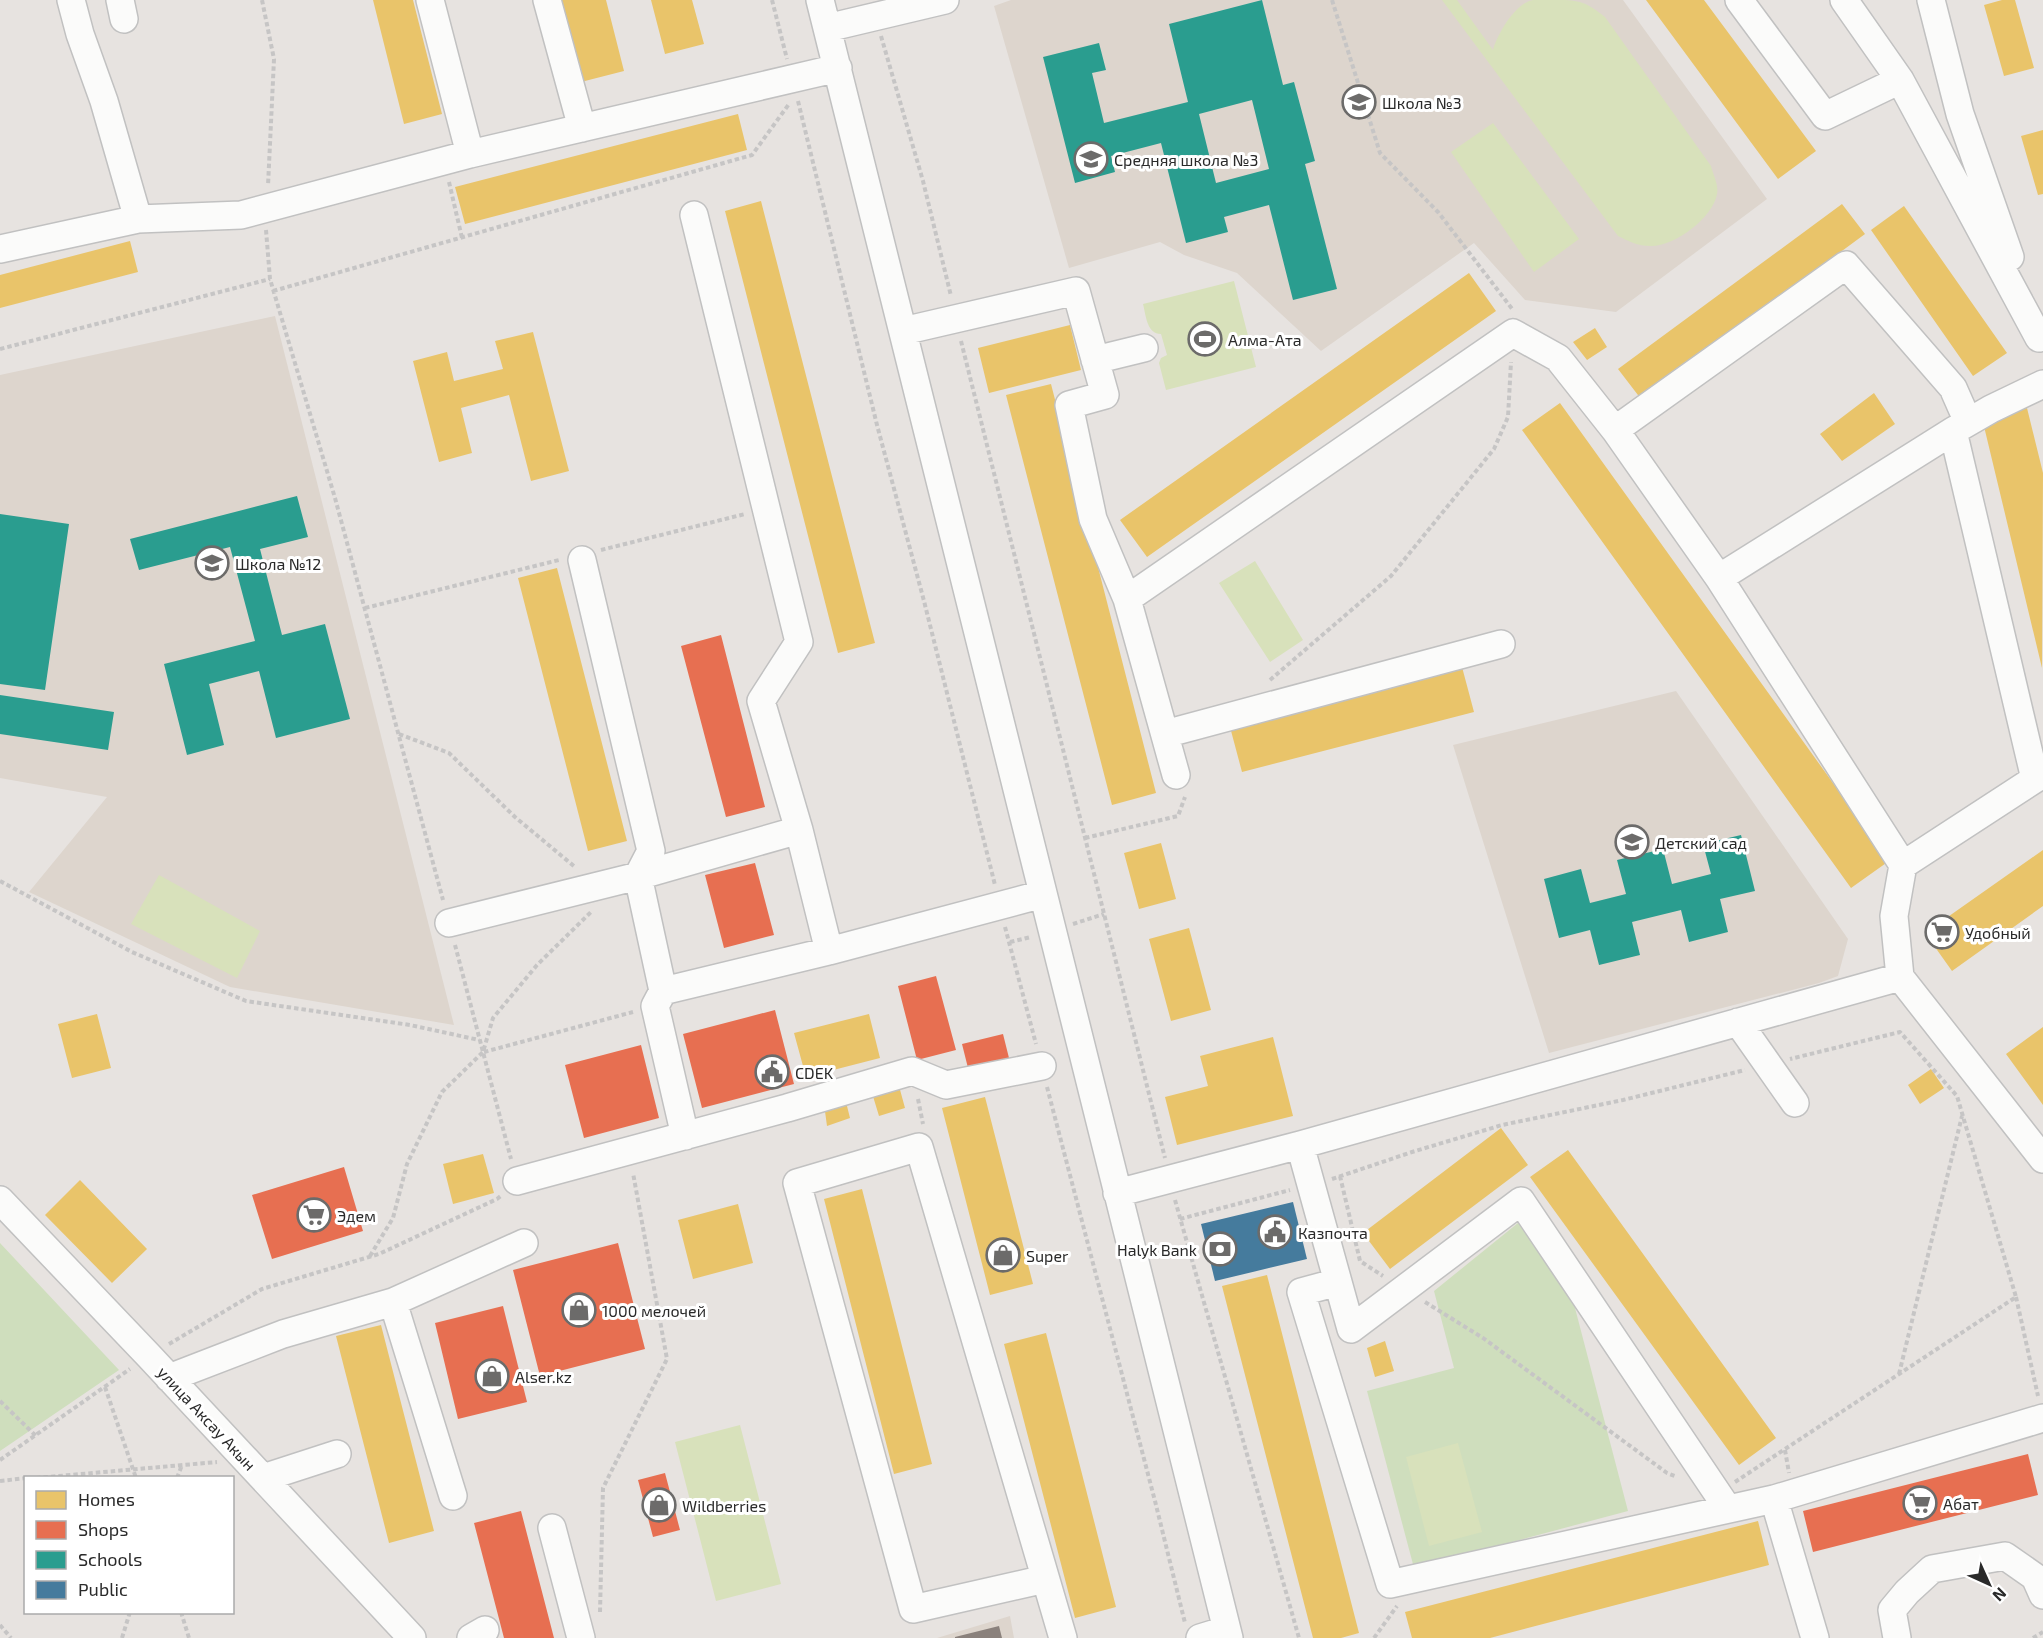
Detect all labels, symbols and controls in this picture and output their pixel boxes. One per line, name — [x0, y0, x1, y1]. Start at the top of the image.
school or university icon: Школа №3 — [1341, 84, 1377, 120]
place label: Школа №3 — [1382, 93, 1462, 112]
school or university icon: Средняя школа №3 — [1073, 141, 1109, 177]
place label: Средняя школа №3 — [1114, 150, 1258, 169]
sports icon: Алма-Ата — [1187, 321, 1223, 357]
place label: Алма-Ата — [1228, 330, 1302, 349]
school or university icon: Школа №12 — [194, 545, 230, 581]
place label: Школа №12 — [235, 554, 321, 573]
school or university icon: Детский сад — [1614, 824, 1650, 860]
place label: Детский сад — [1655, 833, 1747, 852]
supermarket icon: Удобный — [1924, 914, 1960, 950]
place label: Удобный — [1965, 923, 2031, 942]
public building icon: CDEK — [754, 1054, 790, 1090]
place label: CDEK — [795, 1063, 834, 1082]
supermarket icon: Эдем — [296, 1197, 332, 1233]
place label: Эдем — [337, 1206, 376, 1225]
public building icon: Казпочта — [1257, 1214, 1293, 1250]
place label: Казпочта — [1298, 1223, 1368, 1242]
bank icon: Halyk Bank — [1202, 1231, 1238, 1267]
shop icon: Super — [985, 1237, 1021, 1273]
place label: Halyk Bank — [1117, 1240, 1197, 1259]
place label: Super — [1026, 1246, 1069, 1265]
shop icon: 1000 мелочей — [561, 1292, 597, 1328]
place label: 1000 мелочей — [602, 1301, 706, 1320]
shop icon: Alser.kz — [474, 1358, 510, 1394]
street label: улица Аксау Акын — [153, 1362, 260, 1474]
place label: Alser.kz — [515, 1367, 572, 1386]
legend — [24, 1476, 234, 1614]
supermarket icon: Абат — [1902, 1485, 1938, 1521]
shop icon: Wildberries — [641, 1487, 677, 1523]
text: Homes — [78, 1488, 135, 1510]
place label: Абат — [1943, 1494, 1979, 1513]
place label: Wildberries — [682, 1496, 766, 1515]
text: Shops — [78, 1518, 128, 1540]
text: Schools — [78, 1548, 142, 1570]
north arrow — [1959, 1554, 2019, 1614]
text: Public — [78, 1578, 128, 1600]
text: N — [1989, 1584, 2011, 1606]

